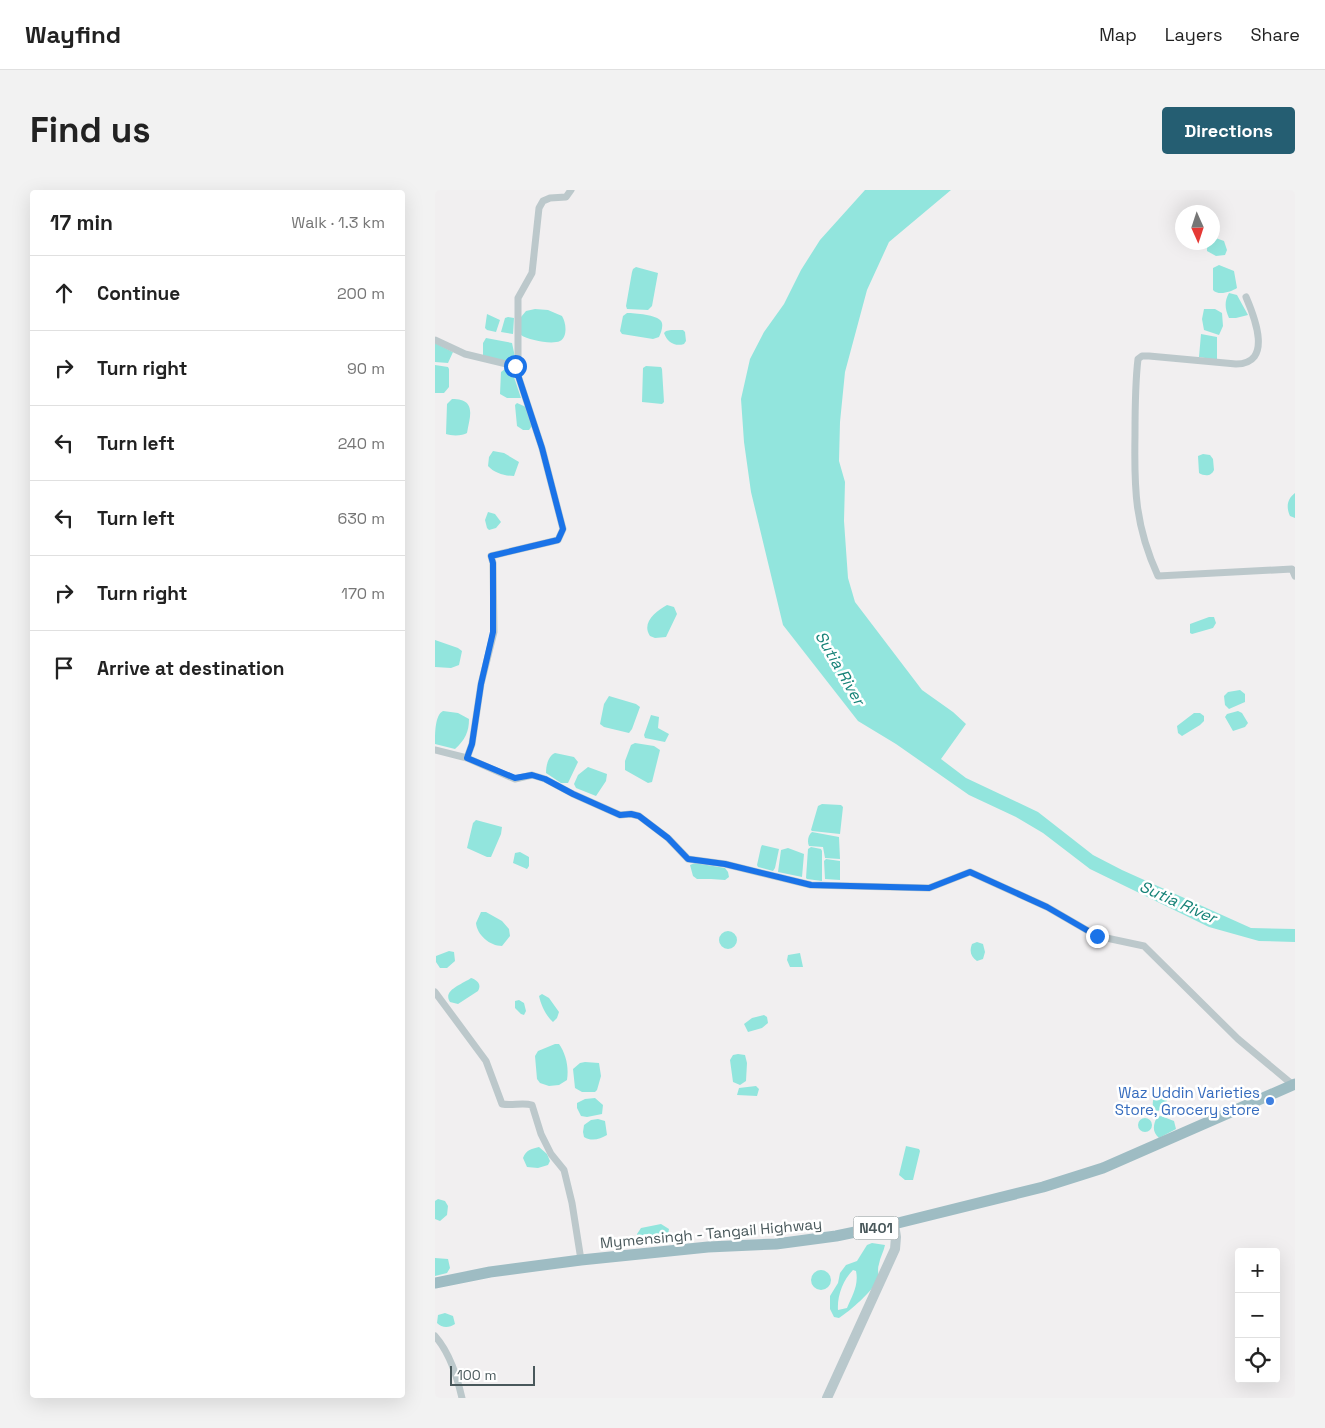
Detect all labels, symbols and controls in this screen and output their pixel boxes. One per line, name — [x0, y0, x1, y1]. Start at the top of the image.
text: Wayfind — [25, 19, 121, 50]
text: Map — [1099, 23, 1137, 46]
text: Layers — [1165, 23, 1222, 46]
text: Share — [1250, 23, 1300, 46]
button: Directions — [1162, 107, 1295, 154]
text: Find us — [30, 108, 151, 152]
north arrow — [1175, 205, 1220, 250]
text: 17 min — [50, 209, 113, 236]
text: Walk · 1.3 km — [291, 212, 385, 233]
icon: ahead — [50, 279, 78, 307]
text: Continue — [97, 281, 180, 306]
text: 200 m — [337, 283, 385, 304]
icon: right — [50, 354, 78, 382]
route start — [504, 355, 527, 378]
text: Turn right — [97, 356, 187, 381]
text: 90 m — [347, 358, 385, 379]
icon: left — [50, 429, 78, 457]
text: Turn left — [97, 431, 175, 456]
text: 240 m — [338, 433, 385, 454]
icon: left — [50, 504, 78, 532]
text: Turn left — [97, 506, 175, 531]
text: 630 m — [337, 508, 385, 529]
icon: right — [50, 579, 78, 607]
text: Turn right — [97, 581, 187, 606]
text: 170 m — [341, 583, 385, 604]
water label: Sutia River — [810, 627, 871, 710]
icon: arrive — [50, 654, 78, 682]
text: Arrive at destination — [97, 656, 285, 681]
water label: Sutia River — [1136, 876, 1222, 929]
route end — [1086, 925, 1109, 948]
place label: Waz Uddin Varieties Store, Grocery store — [1115, 1083, 1260, 1119]
marker: Waz Uddin Varieties Store, Grocery store — [1264, 1095, 1276, 1107]
street label: Mymensingh - Tangail Highway — [599, 1214, 823, 1252]
road number: N401 — [853, 1216, 899, 1240]
map controls — [1235, 1248, 1280, 1383]
button: + — [1235, 1248, 1280, 1293]
button: − — [1235, 1293, 1280, 1338]
button: locate — [1235, 1338, 1280, 1383]
scale bar — [450, 1363, 535, 1386]
text: 100 m — [457, 1366, 496, 1384]

